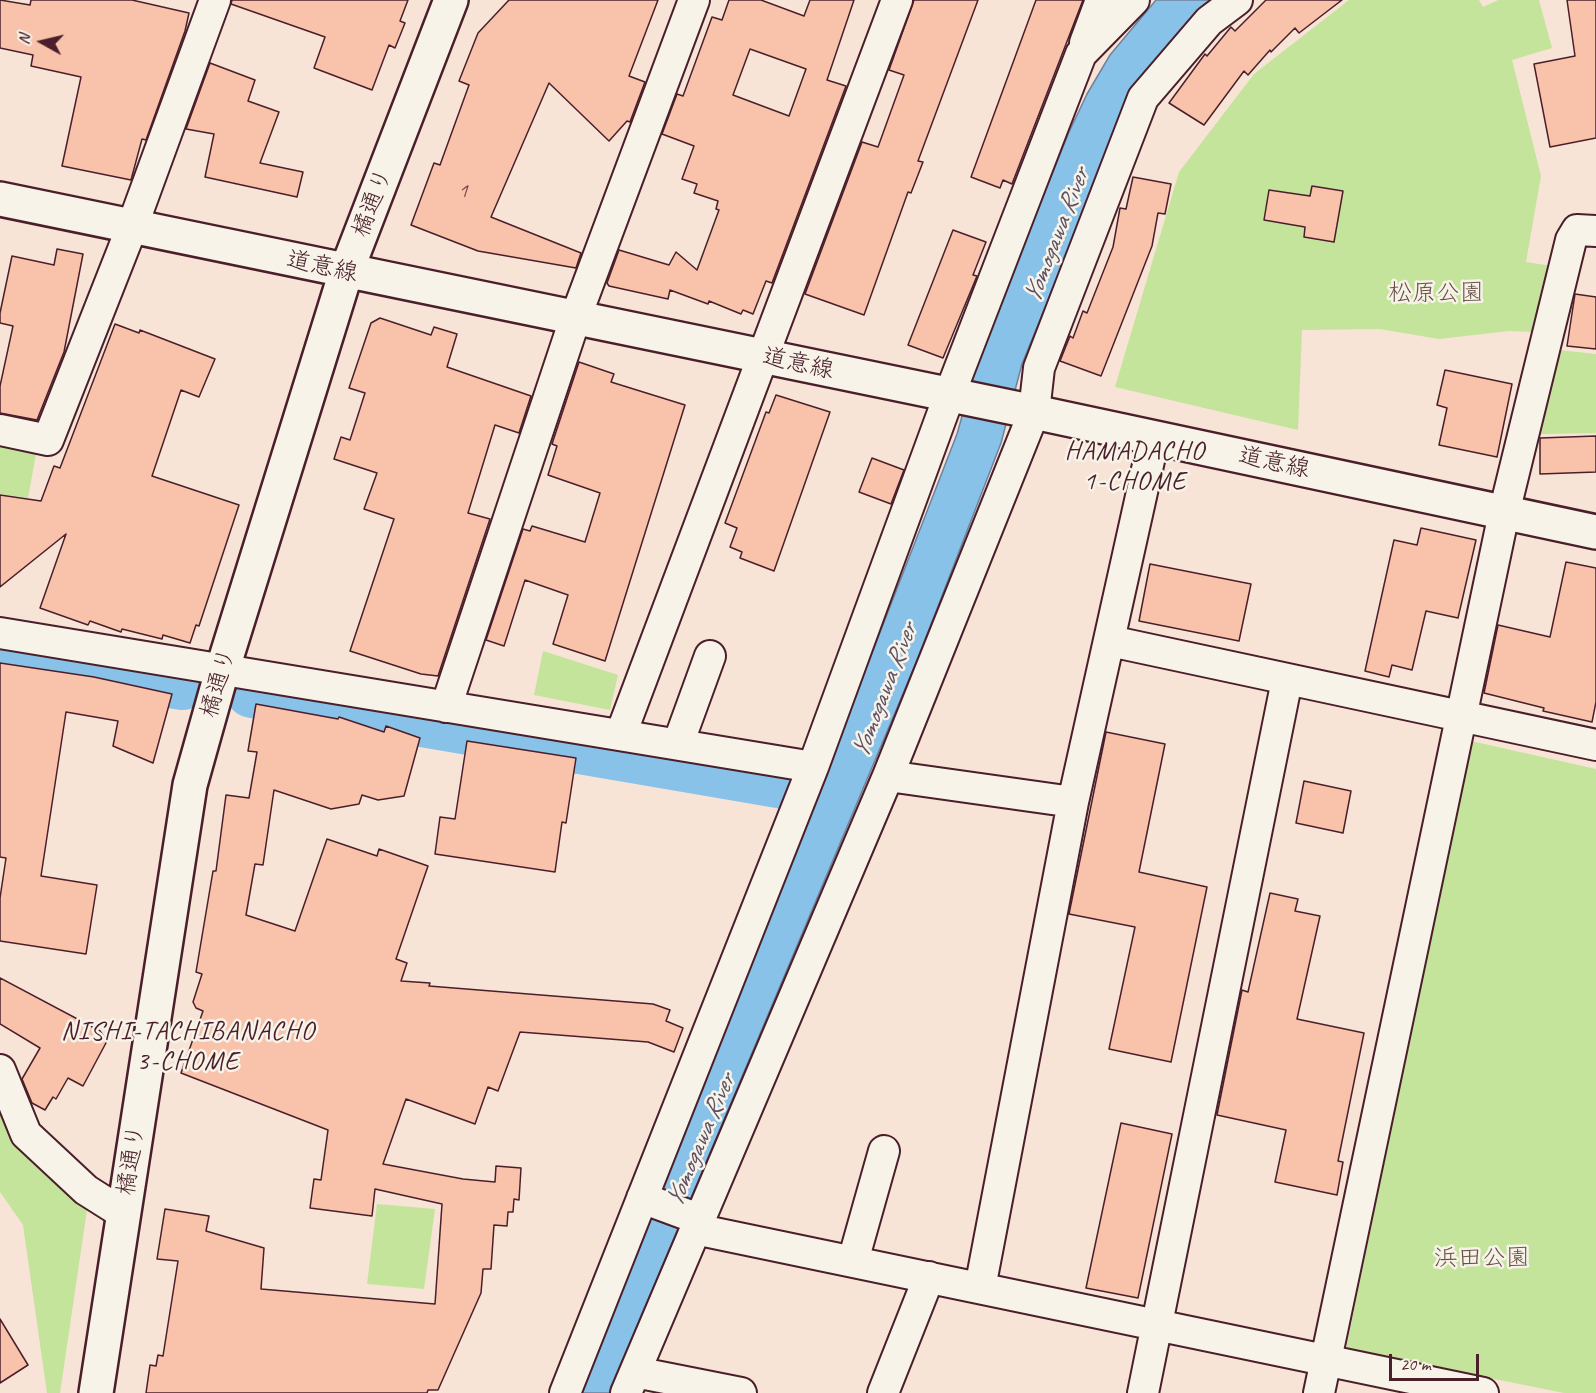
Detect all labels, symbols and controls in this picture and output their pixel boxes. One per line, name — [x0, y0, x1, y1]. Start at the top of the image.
north arrow — [12, 12, 72, 72]
text: N — [14, 33, 35, 46]
street label: 橘通り — [347, 164, 399, 242]
water label: Yomogawa River — [1017, 165, 1097, 307]
house number: 1 — [458, 178, 468, 204]
street label: 道意線 — [284, 245, 360, 289]
park label: 松原公園 — [1388, 280, 1484, 308]
street label: 道意線 — [760, 342, 836, 386]
district label: HAMADACHO 1-CHOME — [1065, 436, 1205, 497]
street label: 道意線 — [1236, 441, 1312, 485]
water label: Yomogawa River — [845, 620, 925, 762]
street label: 橘通り — [195, 644, 243, 722]
district label: NISHI-TACHIBANACHO 3-CHOME — [61, 1016, 315, 1078]
water label: Yomogawa River — [659, 1070, 743, 1212]
street label: 橘通り — [112, 1122, 152, 1198]
park label: 浜田公園 — [1434, 1245, 1530, 1273]
scale bar — [1392, 1342, 1482, 1380]
text: 20 m — [1400, 1353, 1431, 1375]

